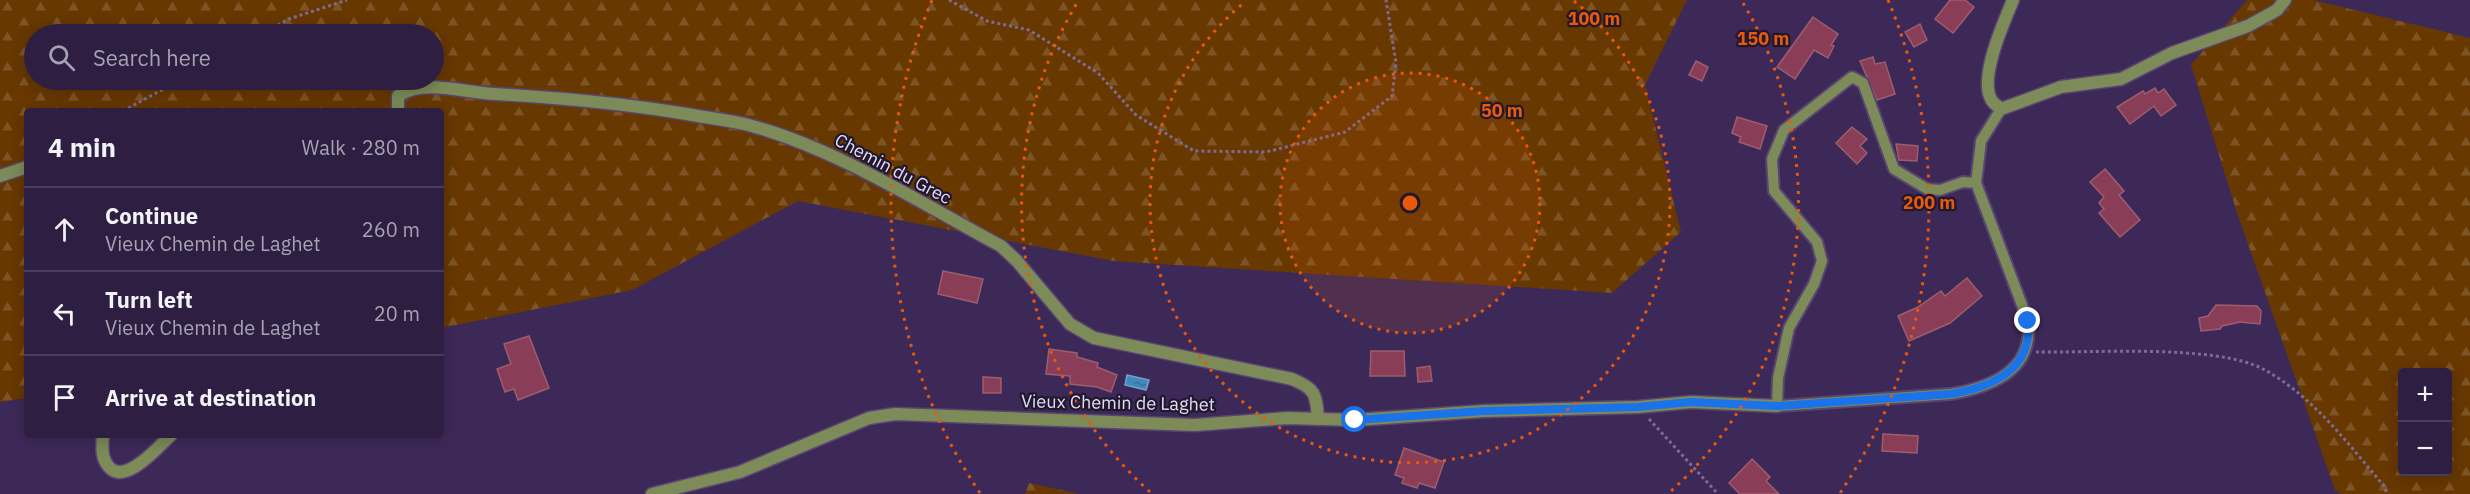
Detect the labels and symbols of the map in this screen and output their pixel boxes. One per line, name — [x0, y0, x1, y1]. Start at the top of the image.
text: 100 m — [1568, 7, 1620, 30]
text: 150 m — [1737, 27, 1789, 50]
text: 50 m — [1481, 99, 1523, 122]
street label: Chemin du Grec — [831, 128, 956, 209]
text: 200 m — [1903, 191, 1955, 214]
centre of rings — [1400, 193, 1420, 213]
route end — [2014, 307, 2040, 333]
street label: Vieux Chemin de Laghet — [1021, 389, 1215, 416]
route start — [1341, 406, 1367, 432]

